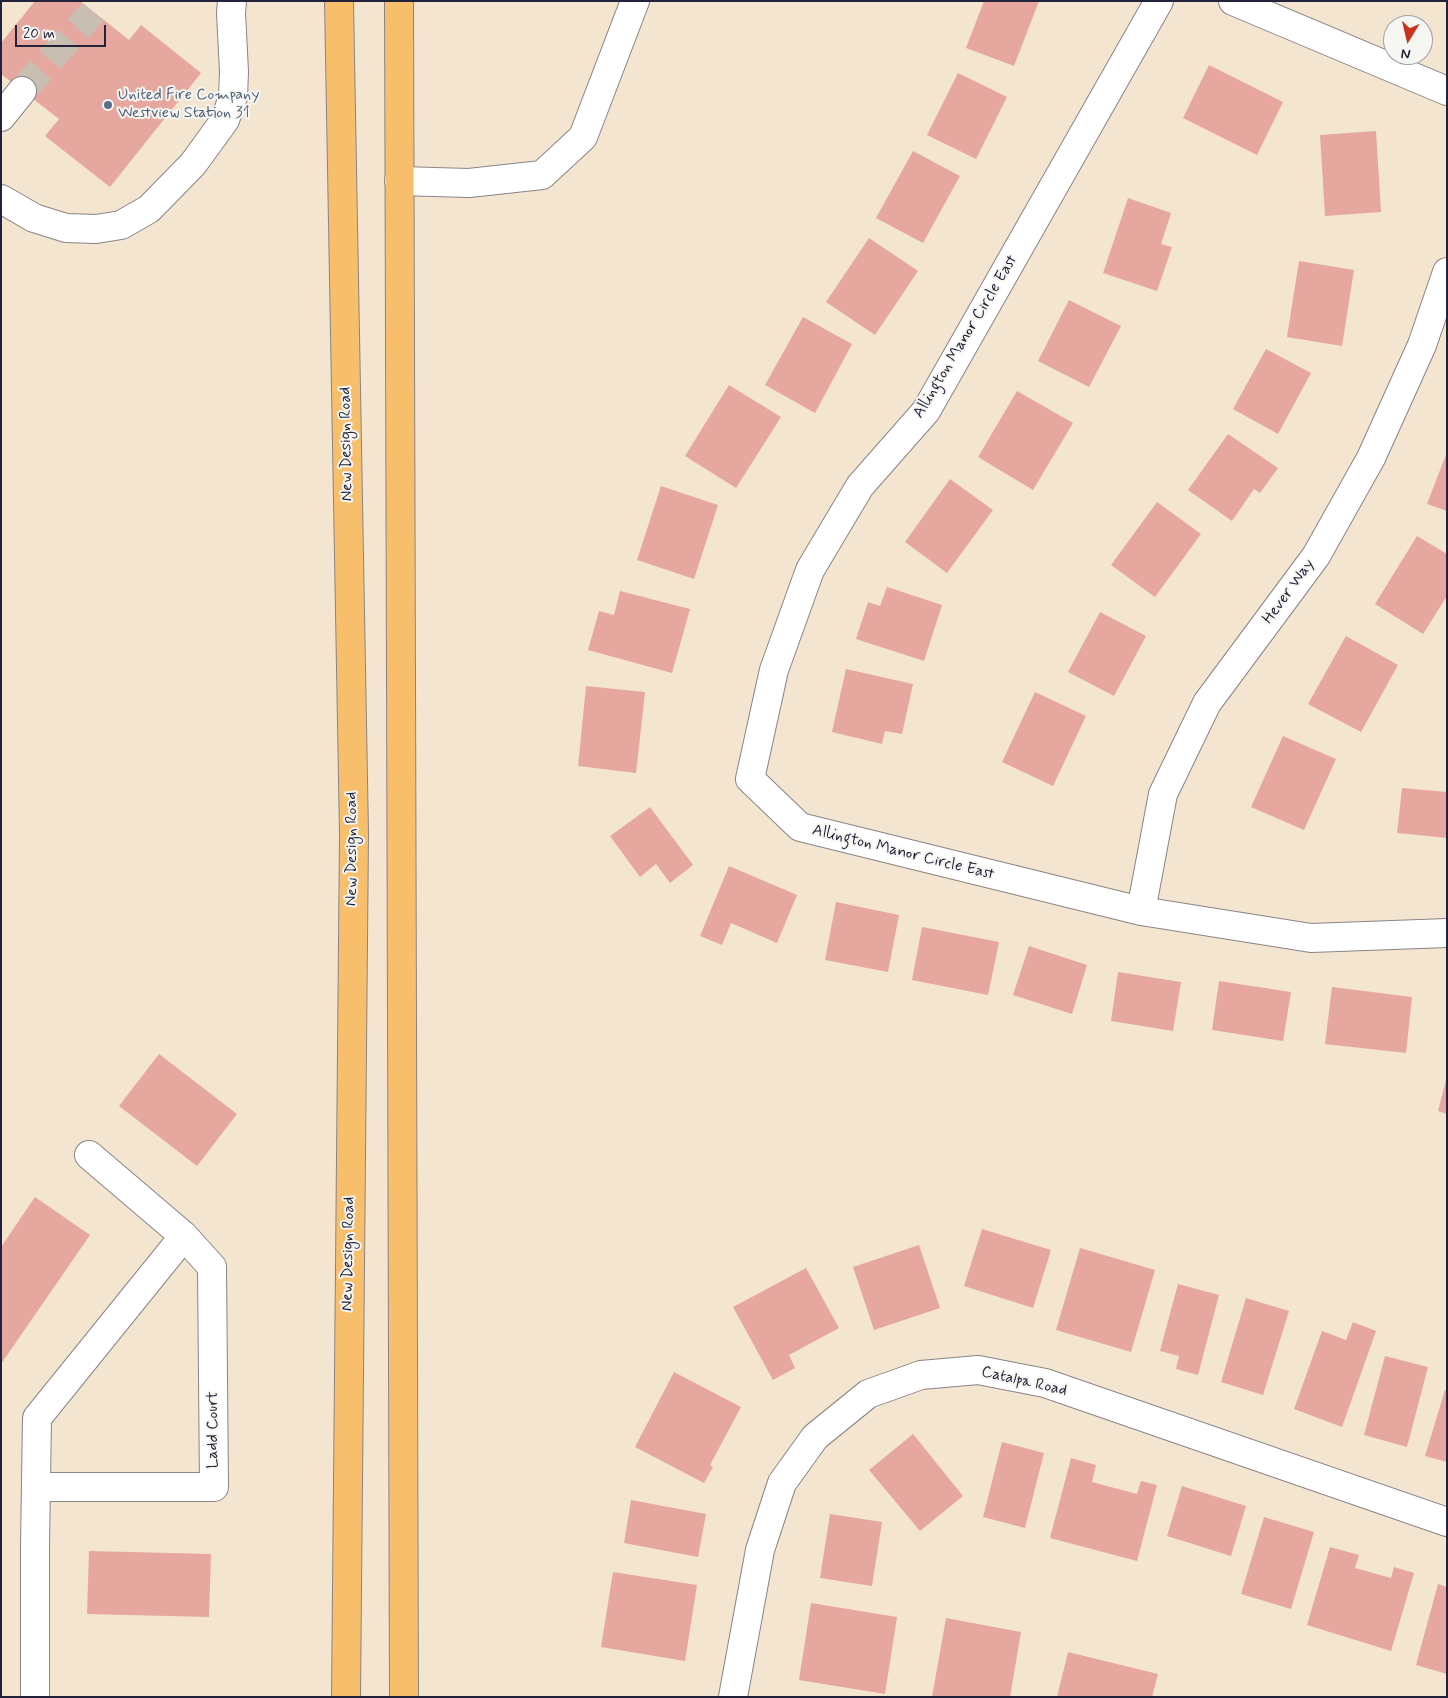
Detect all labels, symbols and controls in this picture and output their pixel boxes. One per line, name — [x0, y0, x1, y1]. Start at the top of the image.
scale bar — [18, 15, 109, 47]
north arrow — [1383, 15, 1433, 65]
text: 20 m — [23, 24, 55, 44]
text: N — [1400, 44, 1412, 63]
place label: United Fire Company Westview Station 31 — [118, 86, 259, 124]
marker: United Fire Company Westview Station 31 — [102, 99, 114, 111]
street label: Allington Manor Circle East — [910, 252, 1022, 422]
street label: New Design Road — [336, 387, 358, 501]
street label: Hever Way — [1259, 556, 1319, 628]
street label: New Design Road — [343, 792, 363, 906]
street label: Allington Manor Circle East — [810, 821, 996, 885]
street label: New Design Road — [338, 1197, 360, 1311]
street label: Catalpa Road — [979, 1363, 1069, 1401]
street label: Ladd Court — [204, 1391, 224, 1469]

